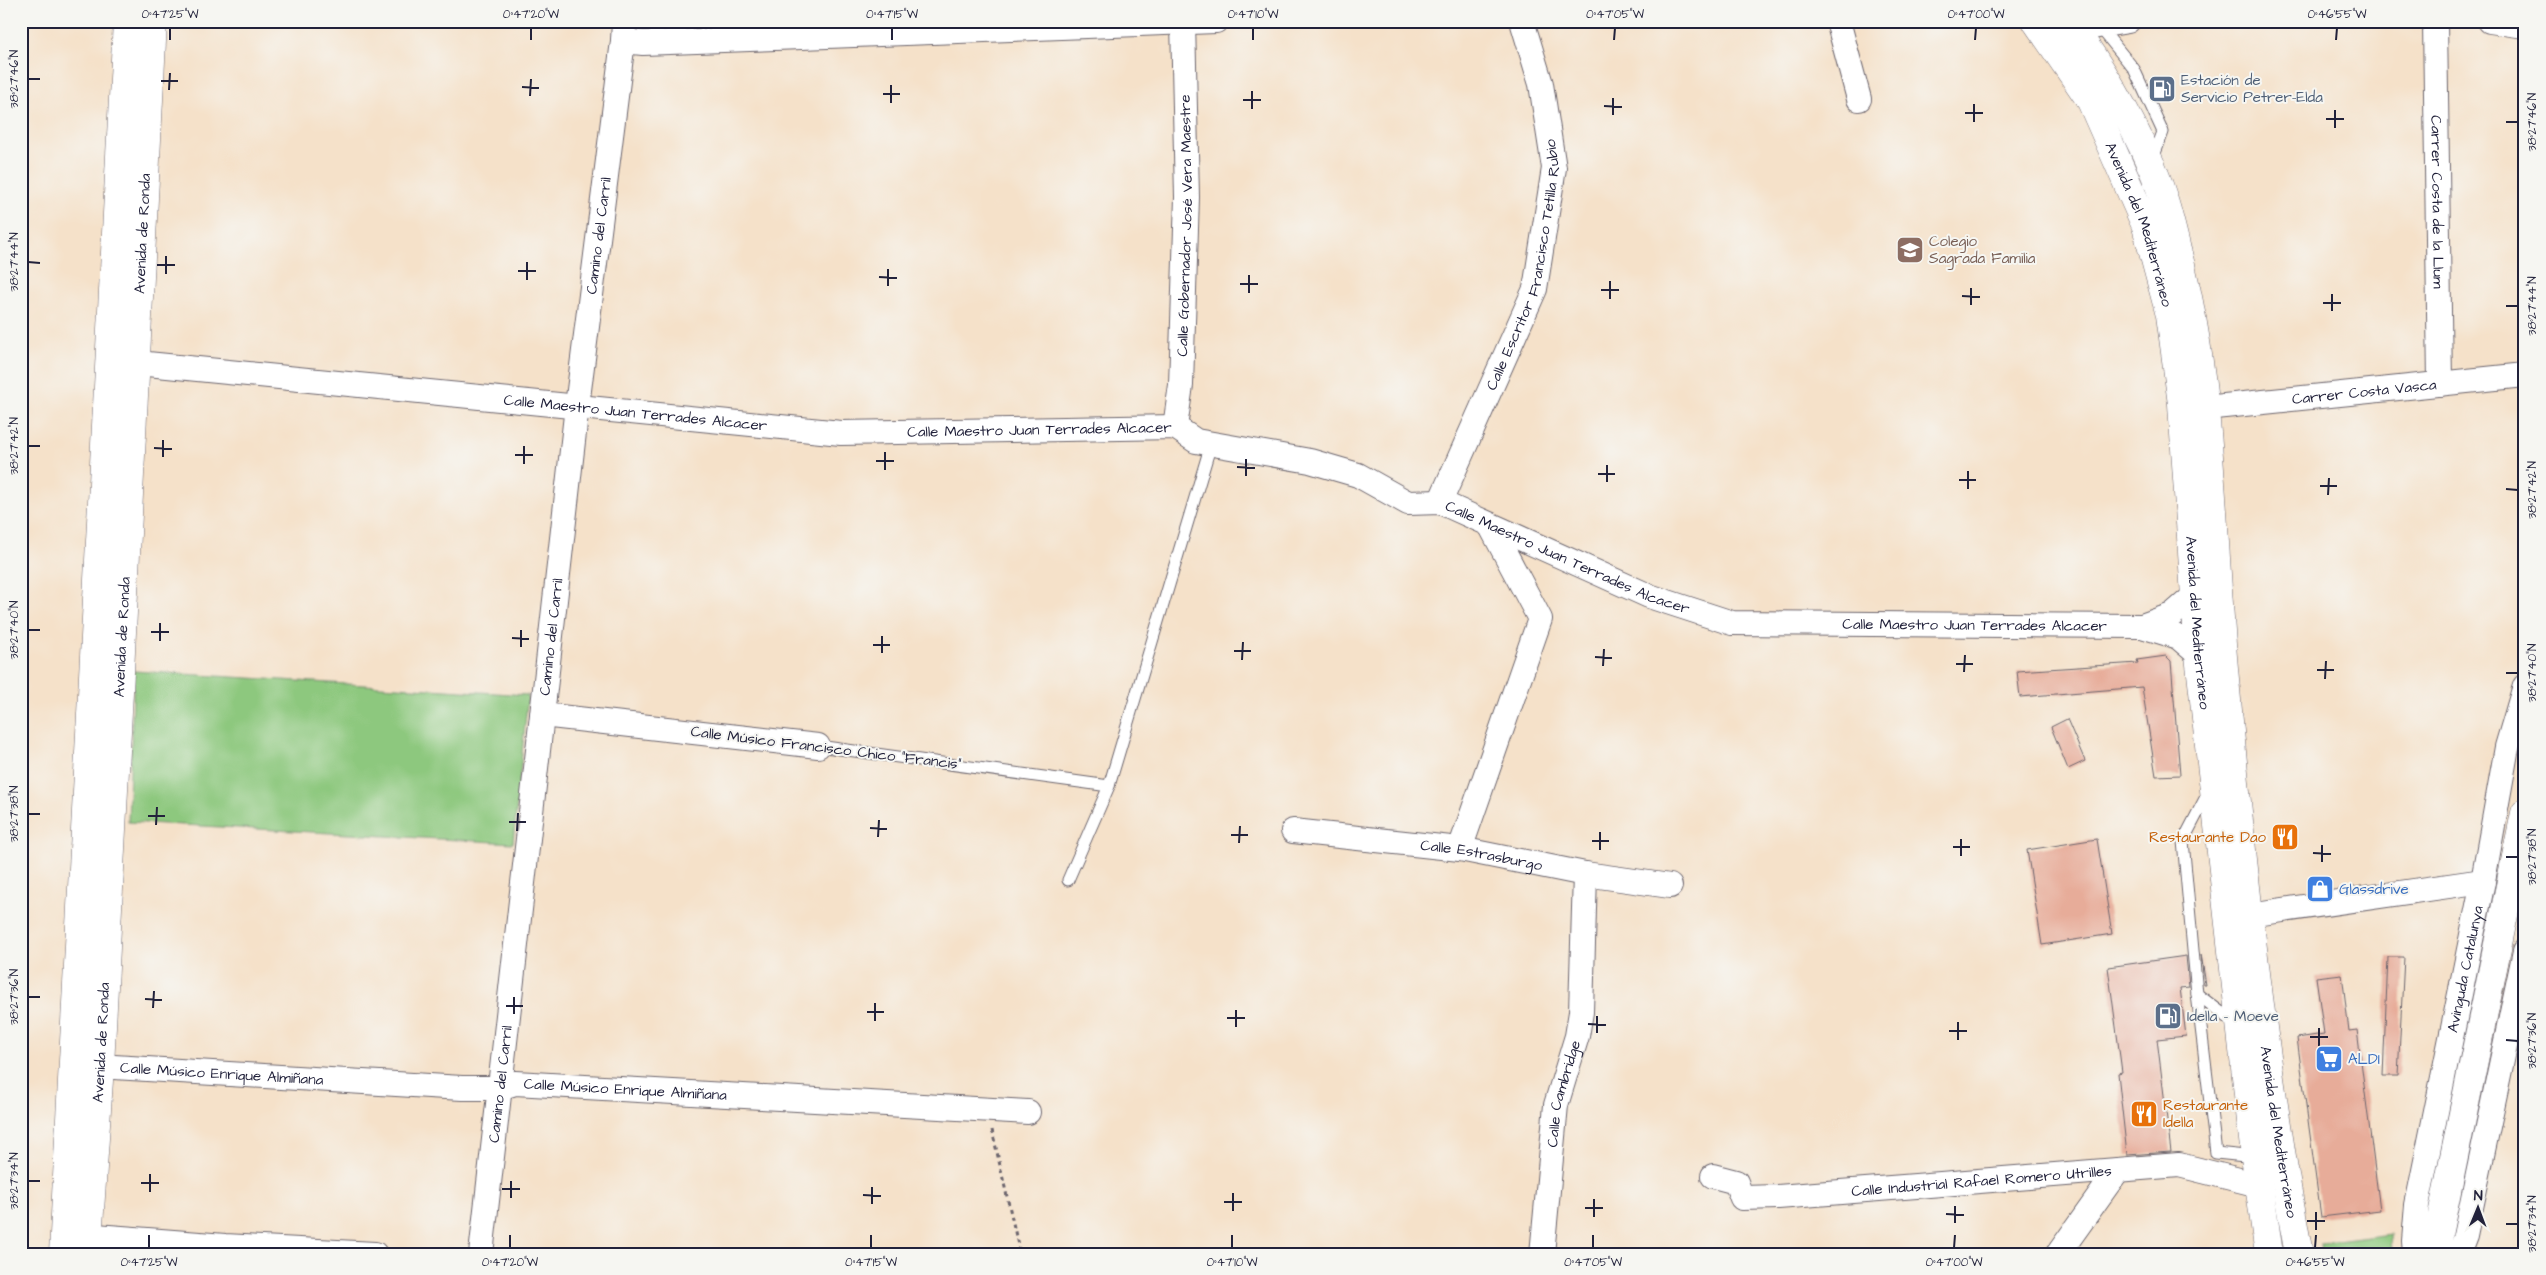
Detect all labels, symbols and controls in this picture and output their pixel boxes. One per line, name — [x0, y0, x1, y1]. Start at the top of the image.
text: 0°47'25"W — [141, 6, 199, 23]
text: 0°47'20"W — [503, 6, 560, 23]
text: 0°47'15"W — [866, 6, 919, 23]
text: 0°47'10"W — [1228, 6, 1279, 23]
text: 0°47'05"W — [1586, 6, 1645, 23]
text: 0°47'00"W — [1948, 6, 2005, 23]
text: 0°46'55"W — [2308, 6, 2367, 23]
text: 38°27'46"N — [6, 49, 23, 108]
place label: Estación de Servicio Petrer-Elda — [2181, 70, 2323, 108]
fuel station icon: Estación de Servicio Petrer-Elda — [2147, 74, 2177, 104]
text: 38°27'46"N — [2524, 92, 2541, 151]
street label: Calle Gobernador José Vera Maestre — [1171, 94, 1198, 357]
street label: Carrer Costa de la Llum — [2426, 115, 2449, 289]
street label: Calle Escritor Francisco Tetilla Rubio — [1481, 137, 1565, 394]
street label: Avenida del Mediterráneo — [2100, 139, 2178, 310]
street label: Avenida de Ronda — [129, 172, 156, 294]
street label: Camino del Carril — [581, 176, 616, 296]
place label: Colegio Sagrada Familia — [1929, 231, 2036, 270]
text: 38°27'44"N — [6, 232, 23, 292]
school or university icon: Colegio Sagrada Familia — [1895, 235, 1925, 265]
text: 38°27'44"N — [2524, 276, 2541, 336]
street label: Carrer Costa Vasca — [2291, 374, 2438, 409]
street label: Calle Maestro Juan Terrades Alcacer — [503, 389, 768, 436]
text: 38°27'42"N — [6, 416, 23, 475]
street label: Calle Maestro Juan Terrades Alcacer — [907, 417, 1172, 442]
text: 38°27'42"N — [2524, 460, 2541, 519]
street label: Calle Maestro Juan Terrades Alcacer — [1442, 495, 1692, 619]
street label: Avenida del Mediterráneo — [2180, 535, 2216, 711]
street label: Avenida de Ronda — [108, 576, 135, 698]
street label: Camino del Carril — [534, 577, 568, 697]
text: 38°27'40"N — [6, 600, 23, 659]
street label: Calle Maestro Juan Terrades Alcacer — [1842, 613, 2107, 636]
text: 38°27'40"N — [2524, 643, 2541, 702]
street label: Calle Músico Francisco Chico "Francis" — [690, 721, 963, 775]
text: 38°27'38"N — [6, 785, 23, 842]
restaurant icon: Restaurante Dao — [2270, 822, 2300, 852]
place label: Restaurante Dao — [2149, 827, 2267, 848]
text: 38°27'38"N — [2524, 828, 2541, 885]
street label: Calle Estrasburgo — [1419, 834, 1545, 876]
shop icon: Glassdrive — [2305, 874, 2335, 904]
place label: Glassdrive — [2339, 879, 2409, 900]
street label: Avinguda Catalunya — [2442, 903, 2488, 1034]
text: 38°27'36"N — [6, 968, 23, 1025]
street label: Avenida de Ronda — [87, 981, 115, 1103]
fuel station icon: Idella - Moeve — [2153, 1001, 2183, 1031]
place label: Idella - Moeve — [2187, 1006, 2279, 1027]
text: 38°27'36"N — [2524, 1012, 2541, 1069]
street label: Camino del Carril — [483, 1024, 517, 1144]
street label: Calle Cambridge — [1542, 1038, 1586, 1148]
supermarket icon: ALDI — [2314, 1044, 2344, 1074]
street label: Avenida del Mediterráneo — [2255, 1045, 2303, 1220]
place label: ALDI — [2348, 1049, 2380, 1070]
street label: Calle Músico Enrique Almiñana — [119, 1057, 324, 1090]
street label: Calle Músico Enrique Almiñana — [523, 1073, 728, 1105]
place label: Restaurante Idella — [2163, 1095, 2248, 1133]
restaurant icon: Restaurante Idella — [2129, 1099, 2159, 1129]
text: 38°27'34"N — [6, 1152, 23, 1210]
street label: Calle Industrial Rafael Romero Utrilles — [1851, 1160, 2113, 1202]
north arrow — [2454, 1182, 2504, 1232]
text: N — [2474, 1186, 2483, 1206]
text: 38°27'34"N — [2524, 1195, 2541, 1253]
text: 0°47'25"W — [120, 1254, 178, 1271]
text: 0°47'20"W — [482, 1254, 539, 1271]
text: 0°47'15"W — [845, 1254, 898, 1271]
text: 0°47'10"W — [1207, 1254, 1258, 1271]
text: 0°47'05"W — [1564, 1254, 1623, 1271]
text: 0°47'00"W — [1926, 1254, 1983, 1271]
text: 0°46'55"W — [2286, 1254, 2345, 1271]

